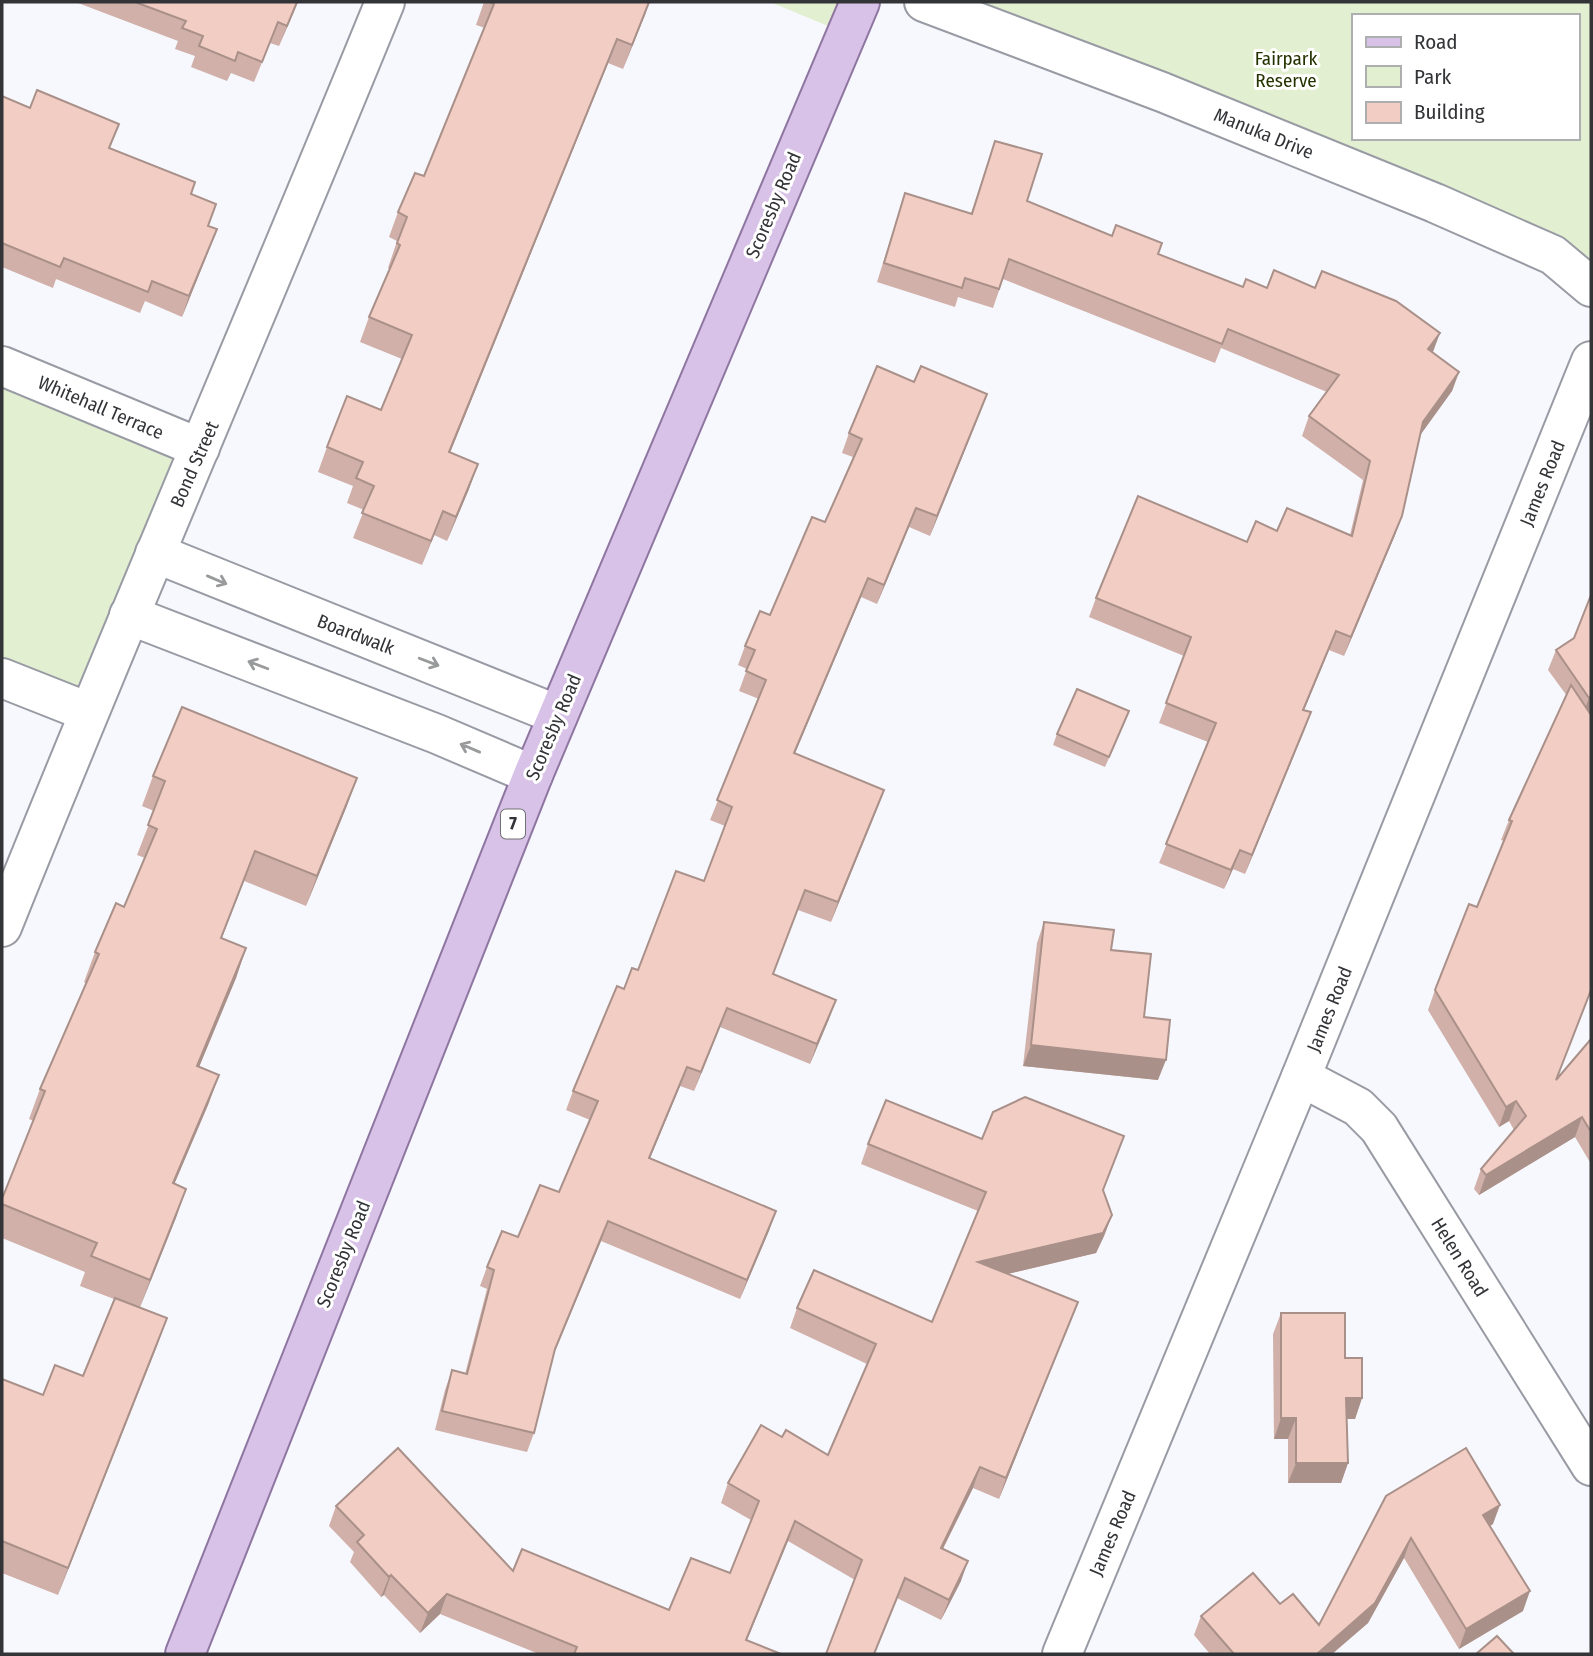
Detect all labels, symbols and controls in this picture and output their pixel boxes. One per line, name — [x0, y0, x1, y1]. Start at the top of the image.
legend — [1352, 14, 1579, 140]
text: Road — [1414, 29, 1458, 55]
park label: Fairpark Reserve — [1255, 47, 1317, 92]
text: Park — [1414, 64, 1452, 90]
text: Building — [1414, 99, 1485, 125]
street label: Manuka Drive — [1211, 103, 1317, 164]
street label: Scoresby Road — [741, 149, 806, 262]
street label: Whitehall Terrace — [35, 371, 167, 444]
street label: Bond Street — [165, 417, 224, 511]
street label: James Road — [1515, 437, 1570, 529]
one-way arrow — [206, 574, 228, 587]
street label: Boardwalk — [314, 609, 398, 660]
one-way arrow — [248, 657, 270, 670]
one-way arrow — [418, 657, 440, 670]
street label: Scoresby Road — [521, 671, 586, 784]
one-way arrow — [460, 741, 481, 754]
road number: 7 — [501, 810, 525, 838]
street label: James Road — [1302, 963, 1357, 1055]
street label: Scoresby Road — [312, 1197, 375, 1311]
street label: Helen Road — [1426, 1213, 1493, 1301]
street label: James Road — [1084, 1487, 1141, 1579]

